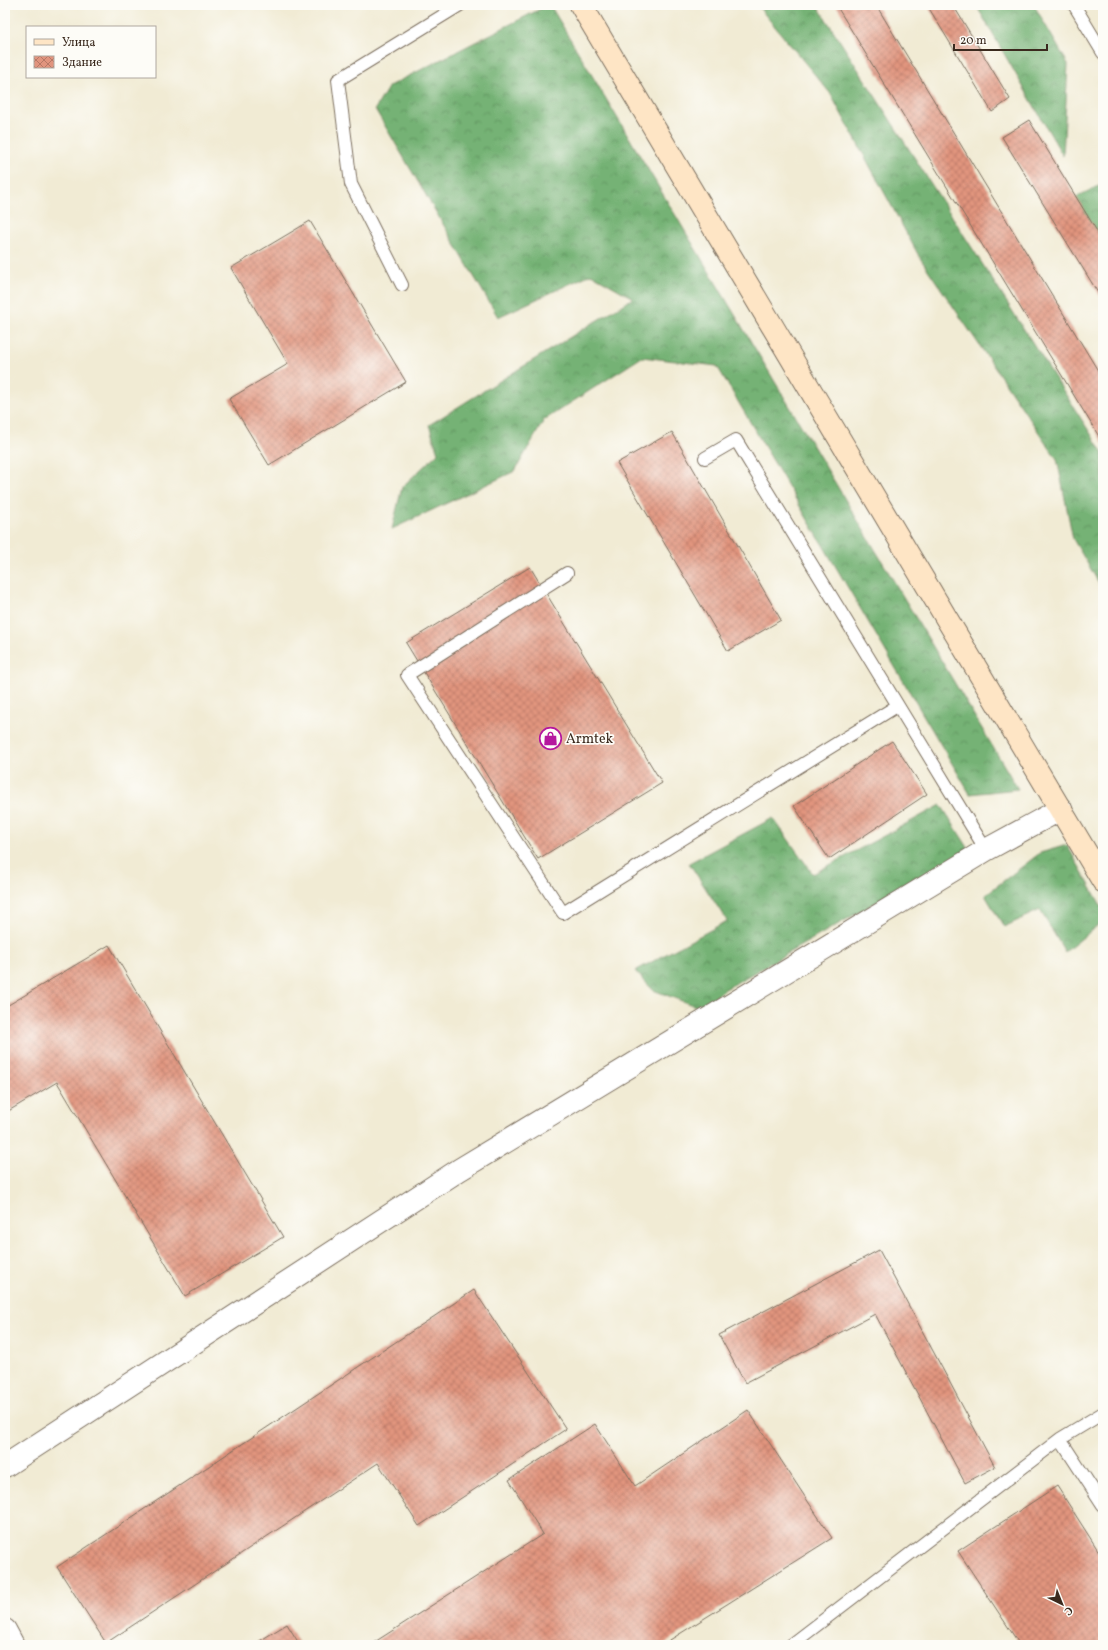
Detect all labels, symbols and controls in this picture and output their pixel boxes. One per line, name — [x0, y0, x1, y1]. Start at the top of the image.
legend — [26, 26, 156, 78]
scale bar — [954, 26, 1047, 52]
text: 20 m — [960, 33, 987, 49]
text: Улица — [62, 35, 95, 51]
text: Здание — [62, 55, 102, 71]
shop icon: Armtek — [537, 725, 563, 751]
place label: Armtek — [566, 730, 614, 749]
north arrow — [1042, 1584, 1082, 1624]
text: С — [1060, 1602, 1076, 1618]

